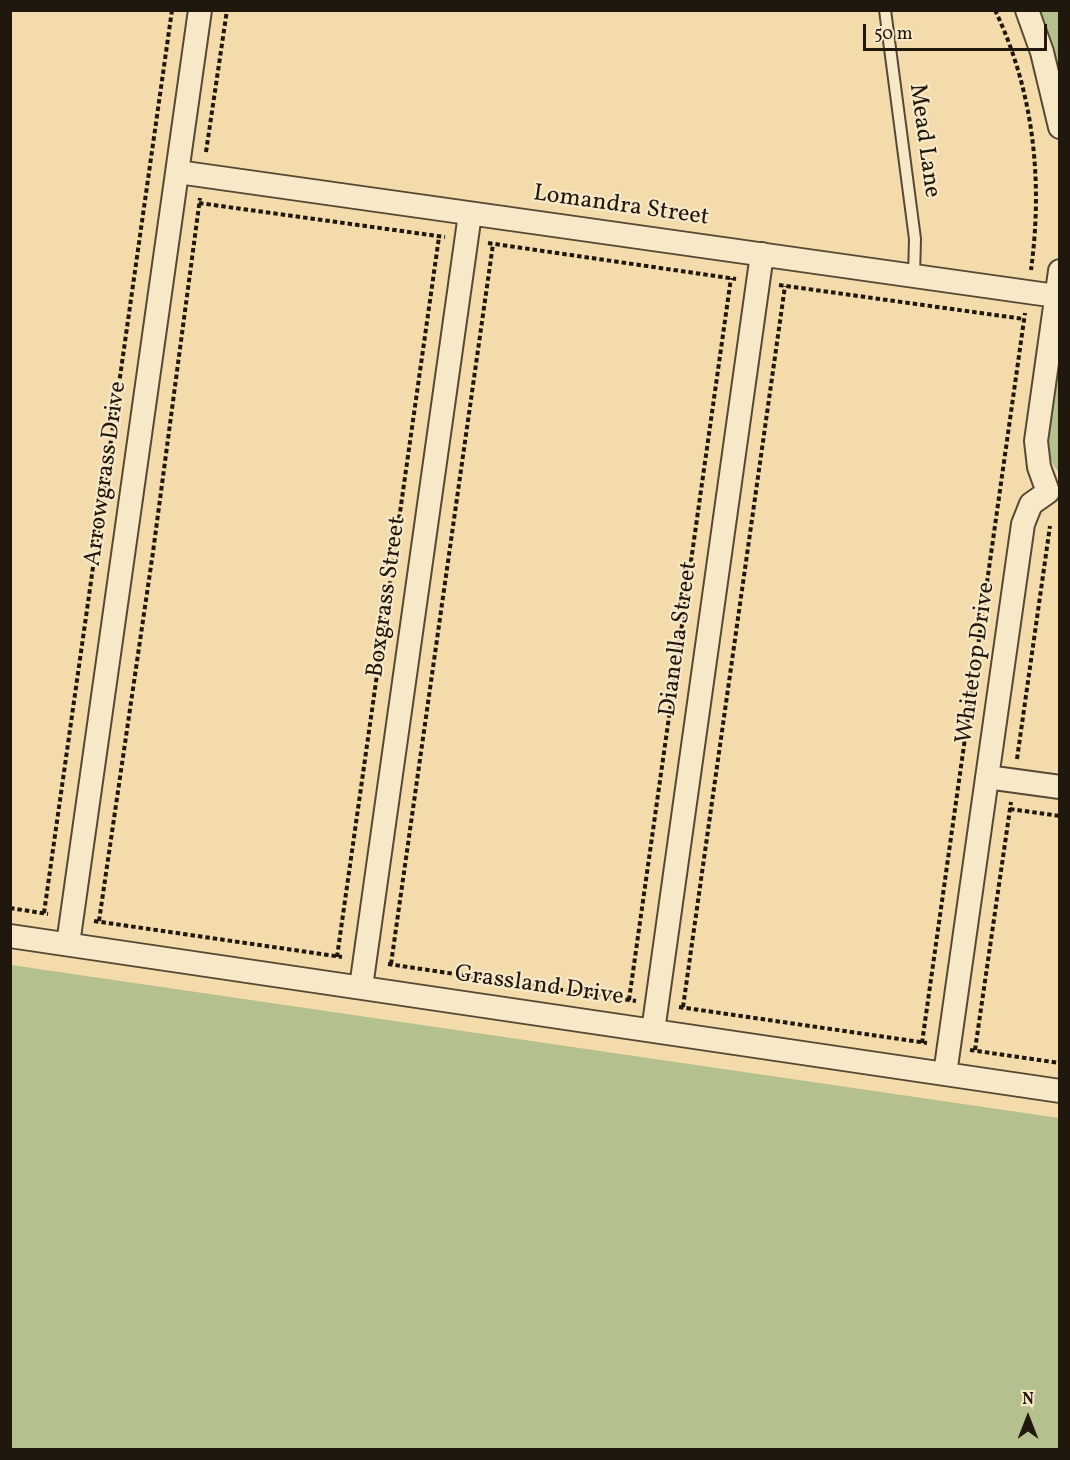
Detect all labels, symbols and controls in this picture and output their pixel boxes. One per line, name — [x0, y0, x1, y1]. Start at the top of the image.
scale bar — [866, 12, 1050, 50]
text: 50 m — [874, 22, 913, 47]
street label: Mead Lane — [901, 82, 945, 200]
street label: Lomandra Street — [531, 180, 711, 234]
street label: Arrowgrass Drive — [80, 380, 134, 568]
street label: Boxgrass Street — [362, 515, 414, 679]
street label: Dianella Street — [655, 560, 705, 718]
street label: Whitetop Drive — [951, 580, 1003, 746]
street label: Grassland Drive — [453, 961, 625, 1013]
north arrow — [998, 1388, 1058, 1448]
text: N — [1022, 1389, 1034, 1411]

